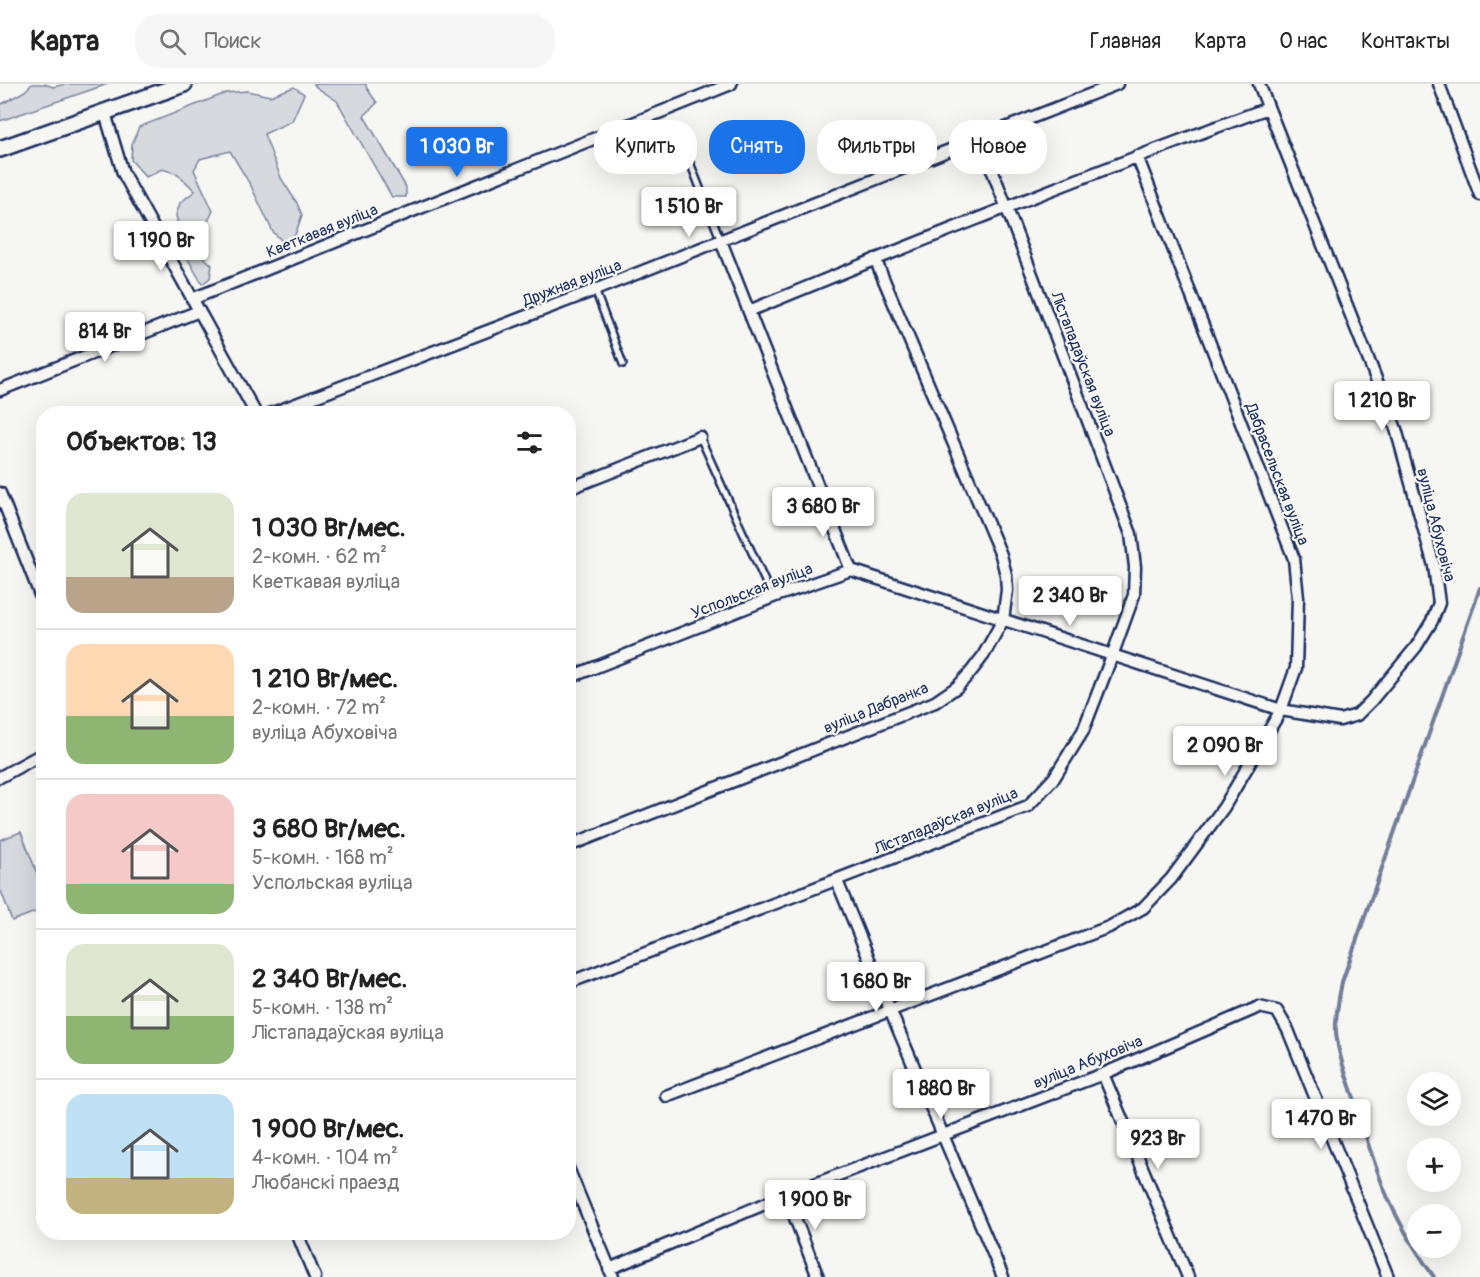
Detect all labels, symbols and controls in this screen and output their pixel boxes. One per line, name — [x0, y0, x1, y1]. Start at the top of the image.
search box — [135, 14, 555, 68]
text: Карта — [30, 24, 99, 59]
icon: search — [156, 25, 189, 58]
text: Поиск — [204, 27, 262, 55]
text: Главная — [1090, 28, 1161, 55]
text: Карта — [1194, 28, 1246, 55]
text: О нас — [1279, 28, 1328, 55]
text: Контакты — [1361, 28, 1450, 55]
chip: Купить — [594, 120, 697, 174]
chip: Снять — [709, 120, 805, 174]
chip: Фильтры — [817, 120, 937, 174]
chip: Новое — [949, 120, 1047, 174]
pin: 1 030 Br — [395, 127, 519, 178]
text: 1 030 Br — [420, 134, 494, 159]
pin: 1 510 Br — [627, 187, 751, 238]
text: 1 510 Br — [655, 194, 723, 219]
street label: Кветкавая вуліца — [263, 200, 381, 262]
pin: 1 190 Br — [99, 221, 223, 272]
text: 1 190 Br — [128, 228, 194, 253]
street label: Дружная вуліца — [519, 255, 624, 311]
street label: Лістападаўская вуліца — [1046, 288, 1120, 439]
pin: 814 Br — [56, 312, 154, 363]
text: 814 Br — [79, 319, 131, 344]
pin: 1 210 Br — [1320, 381, 1444, 432]
text: 1 210 Br — [1348, 388, 1416, 413]
street label: Дабрасельская вуліца — [1240, 399, 1313, 548]
text: Объектов: 13 — [66, 426, 217, 458]
icon: filters — [513, 426, 546, 459]
street label: вуліца Абуховіча — [1412, 466, 1460, 584]
pin: 3 680 Br — [761, 487, 885, 538]
text: 3 680 Br — [786, 494, 860, 519]
text: 1 030 Br/мес. — [252, 512, 406, 544]
icon: home — [114, 517, 186, 589]
text: 2-комн. · 62 m² — [252, 544, 387, 569]
street label: Успольская вуліца — [688, 559, 816, 623]
text: Кветкавая вуліца — [252, 569, 400, 594]
pin: 2 340 Br — [1008, 576, 1132, 627]
text: 2 340 Br — [1033, 583, 1107, 608]
text: 1 210 Br/мес. — [252, 663, 398, 695]
icon: home — [114, 668, 186, 740]
street label: вуліца Дабранка — [821, 678, 931, 738]
text: 2-комн. · 72 m² — [252, 695, 386, 720]
text: вуліца Абуховіча — [252, 720, 397, 745]
pin: 2 090 Br — [1163, 726, 1287, 777]
text: 2 090 Br — [1187, 733, 1263, 758]
street label: Лістападаўская вуліца — [870, 783, 1021, 859]
text: 3 680 Br/мес. — [252, 813, 406, 845]
icon: home — [114, 818, 186, 890]
text: 5-комн. · 168 m² — [252, 845, 394, 870]
text: Успольская вуліца — [252, 870, 413, 895]
pin: 1 680 Br — [814, 962, 938, 1013]
text: 2 340 Br/мес. — [252, 963, 407, 995]
icon: home — [114, 968, 186, 1040]
text: 1 680 Br — [841, 969, 911, 994]
text: 5-комн. · 138 m² — [252, 995, 393, 1020]
text: Лістападаўская вуліца — [252, 1020, 444, 1045]
street label: вуліца Абуховіча — [1030, 1031, 1146, 1093]
pin: 1 880 Br — [879, 1069, 1003, 1120]
map controls — [1407, 1072, 1461, 1258]
button: layers — [1407, 1072, 1461, 1126]
text: 1 880 Br — [907, 1076, 975, 1101]
pin: 1 470 Br — [1259, 1099, 1383, 1150]
text: 1 470 Br — [1286, 1106, 1356, 1131]
text: 1 900 Br/мес. — [252, 1113, 405, 1145]
icon: home — [114, 1118, 186, 1190]
pin: 923 Br — [1109, 1119, 1207, 1170]
text: 923 Br — [1131, 1126, 1185, 1151]
button: + — [1407, 1138, 1461, 1192]
text: 4-комн. · 104 m² — [252, 1145, 398, 1170]
text: Любанскі праезд — [252, 1170, 399, 1195]
pin: 1 900 Br — [753, 1180, 877, 1231]
text: 1 900 Br — [779, 1187, 851, 1212]
button: − — [1407, 1204, 1461, 1258]

